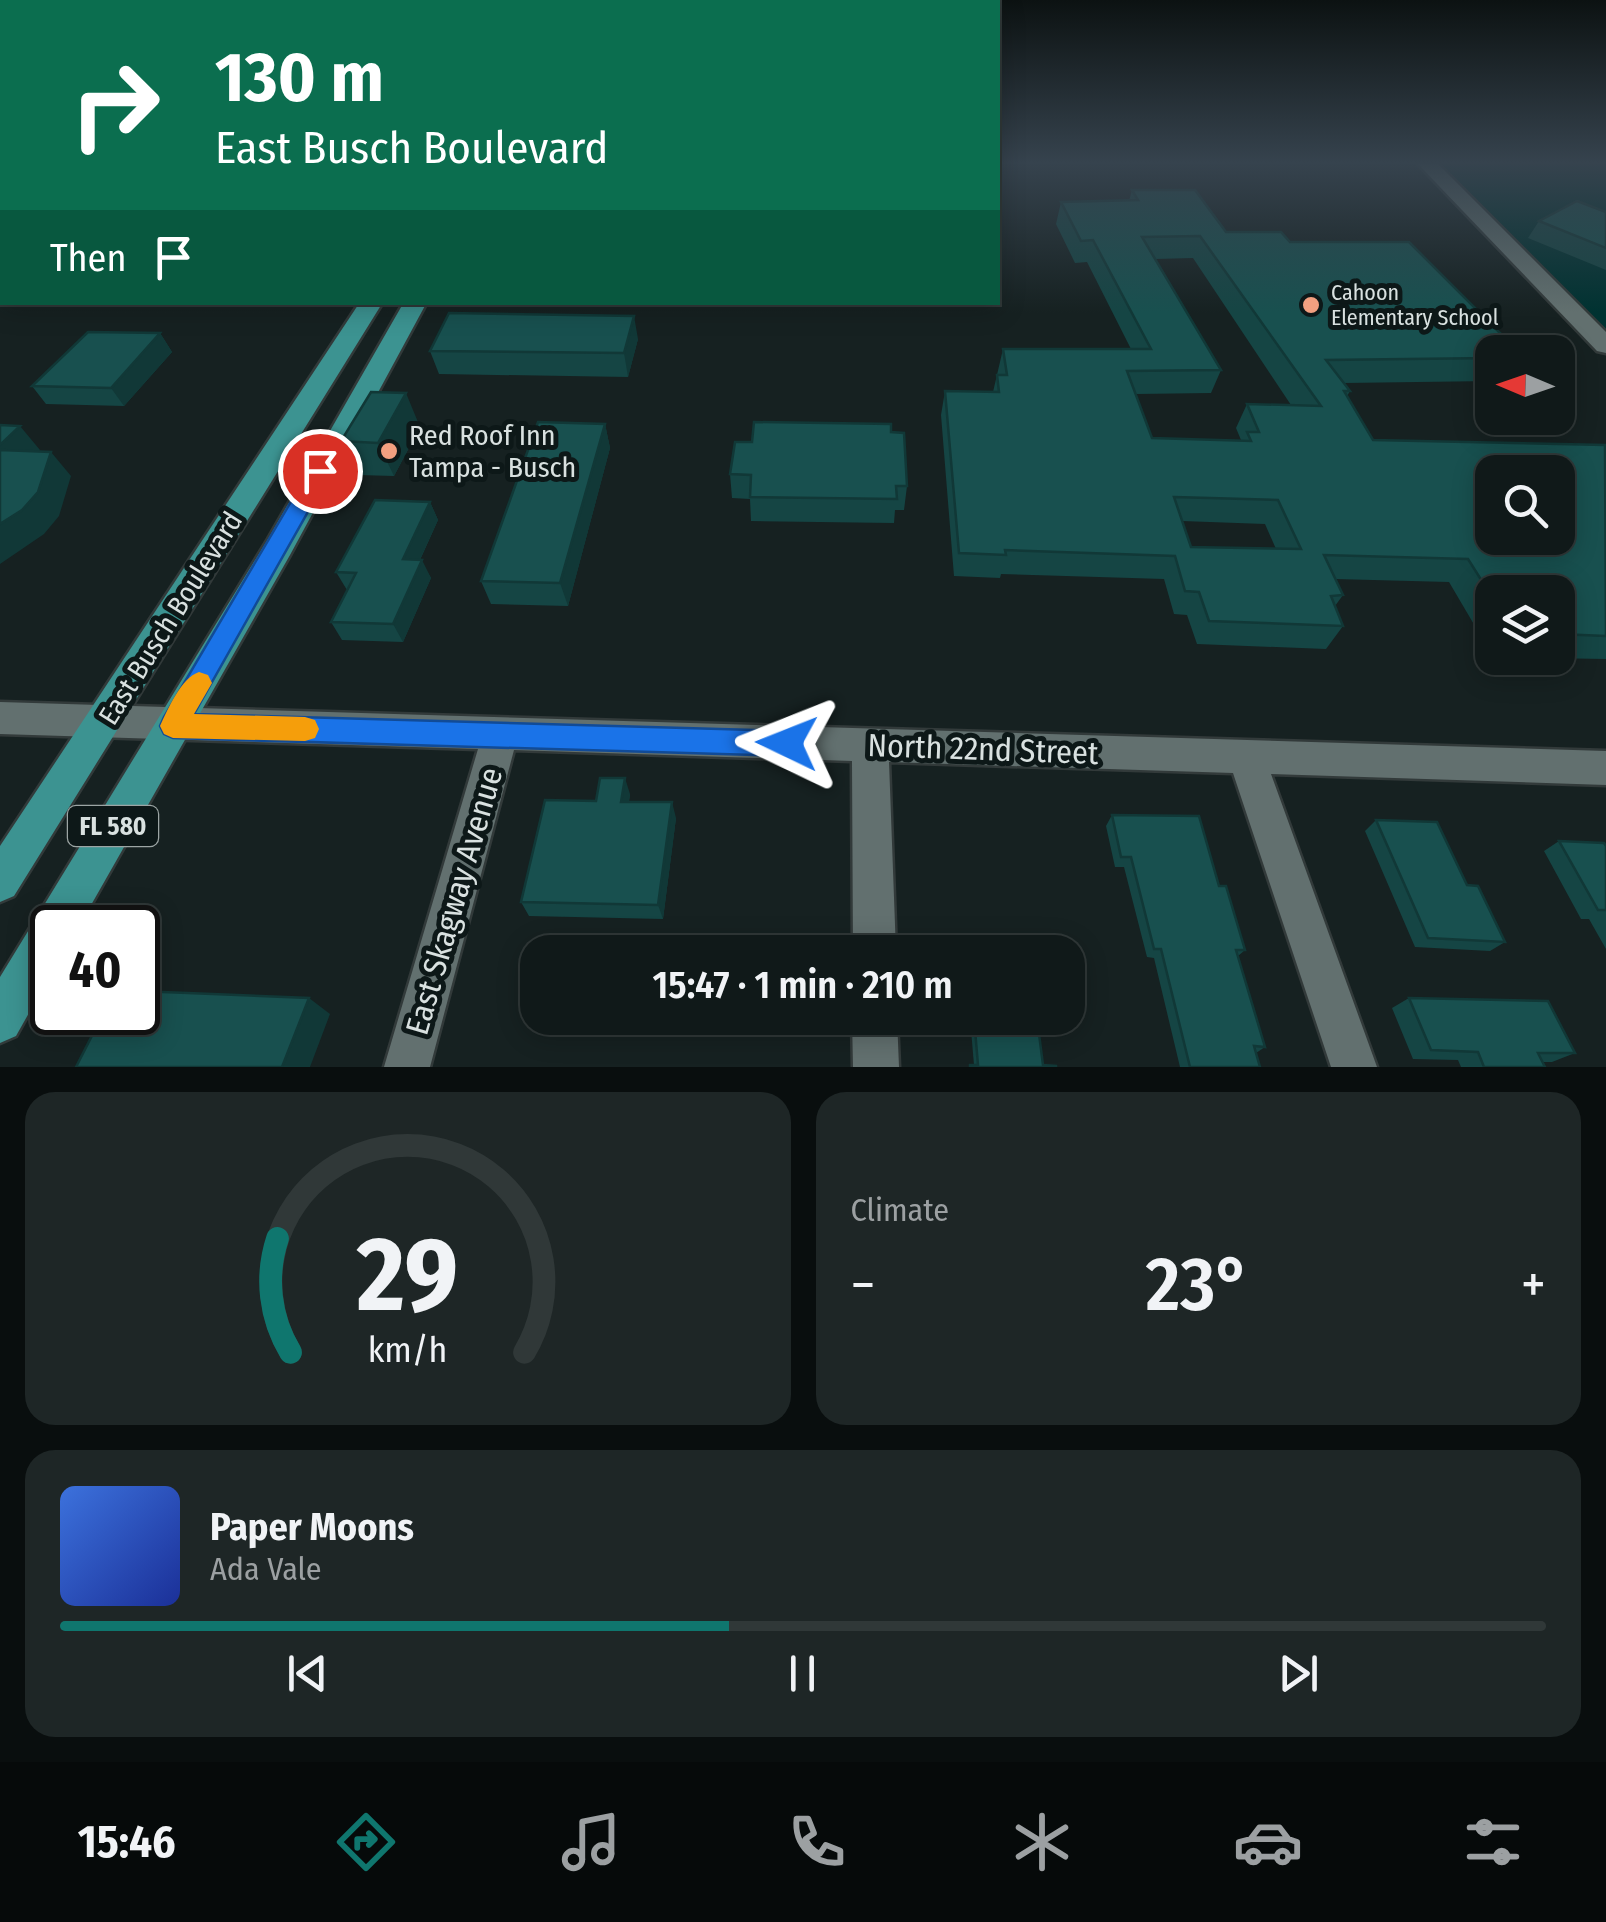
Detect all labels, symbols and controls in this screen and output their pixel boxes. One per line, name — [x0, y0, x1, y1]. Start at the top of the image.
text: 130 m — [215, 36, 384, 120]
icon: right — [50, 40, 180, 170]
text: East Busch Boulevard — [215, 121, 608, 175]
icon: arrive — [146, 230, 201, 285]
text: Then — [50, 235, 126, 281]
place label: Cahoon Elementary School — [1331, 279, 1499, 331]
marker: Cahoon Elementary School — [1300, 294, 1322, 316]
north arrow — [1475, 335, 1575, 435]
map controls — [1475, 335, 1575, 675]
place label: Red Roof Inn Tampa - Busch — [409, 419, 576, 484]
pin — [278, 429, 363, 514]
marker: Red Roof Inn Tampa - Busch — [378, 440, 400, 462]
icon: arrive — [293, 444, 348, 499]
button: search — [1475, 455, 1575, 555]
street label: East Busch Boulevard — [92, 506, 249, 731]
button: layers — [1475, 575, 1575, 675]
position arrow — [735, 691, 839, 795]
street label: North 22nd Street — [867, 726, 1099, 772]
street label: East Skagway Avenue — [398, 763, 510, 1039]
road number: FL 580 — [68, 806, 158, 846]
speed limit sign: 40 — [30, 905, 160, 1035]
text: 15:47 · 1 min · 210 m — [653, 962, 952, 1008]
text: Climate — [851, 1191, 949, 1229]
text: 29 — [356, 1213, 458, 1338]
text: 23° — [1146, 1240, 1250, 1330]
text: − — [851, 1252, 875, 1318]
text: + — [1521, 1252, 1546, 1318]
text: km/h — [368, 1329, 448, 1371]
text: Paper Moons — [210, 1504, 414, 1550]
text: Ada Vale — [210, 1550, 322, 1588]
icon: previous — [280, 1646, 335, 1701]
icon: pause — [775, 1646, 830, 1701]
icon: next — [1271, 1646, 1326, 1701]
icon: directions — [331, 1807, 401, 1877]
icon: music — [556, 1807, 626, 1877]
icon: phone — [782, 1807, 852, 1877]
icon: climate — [1007, 1807, 1077, 1877]
icon: car — [1233, 1807, 1303, 1877]
icon: filters — [1458, 1807, 1528, 1877]
text: 15:46 — [78, 1815, 176, 1869]

